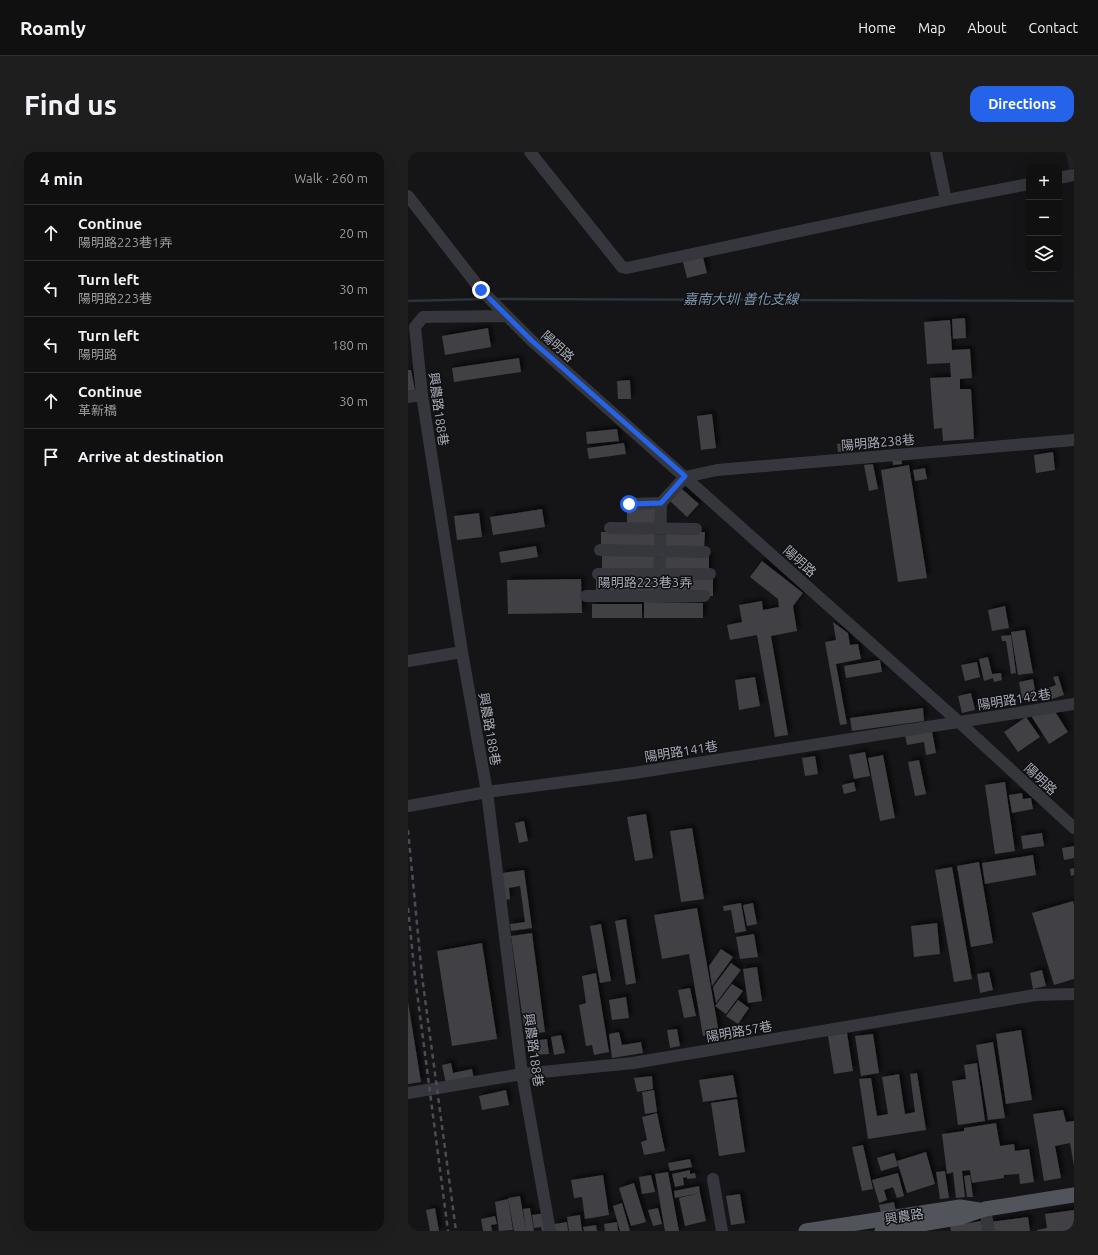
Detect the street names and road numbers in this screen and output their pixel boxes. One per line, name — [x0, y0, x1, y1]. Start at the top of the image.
street label: 陽明路 — [539, 328, 577, 364]
street label: 興農路188巷 — [427, 371, 451, 447]
street label: 陽明路238巷 — [841, 432, 915, 452]
street label: 陽明路 — [781, 543, 819, 579]
street label: 陽明路223巷3弄 — [598, 575, 692, 589]
street label: 陽明路142巷 — [976, 686, 1052, 712]
street label: 興農路188巷 — [477, 691, 503, 767]
street label: 陽明路141巷 — [643, 738, 719, 764]
street label: 陽明路 — [1022, 761, 1060, 797]
street label: 興農路188巷 — [522, 1012, 546, 1088]
street label: 陽明路57巷 — [705, 1018, 773, 1044]
street label: 興農路 — [884, 1206, 924, 1226]

